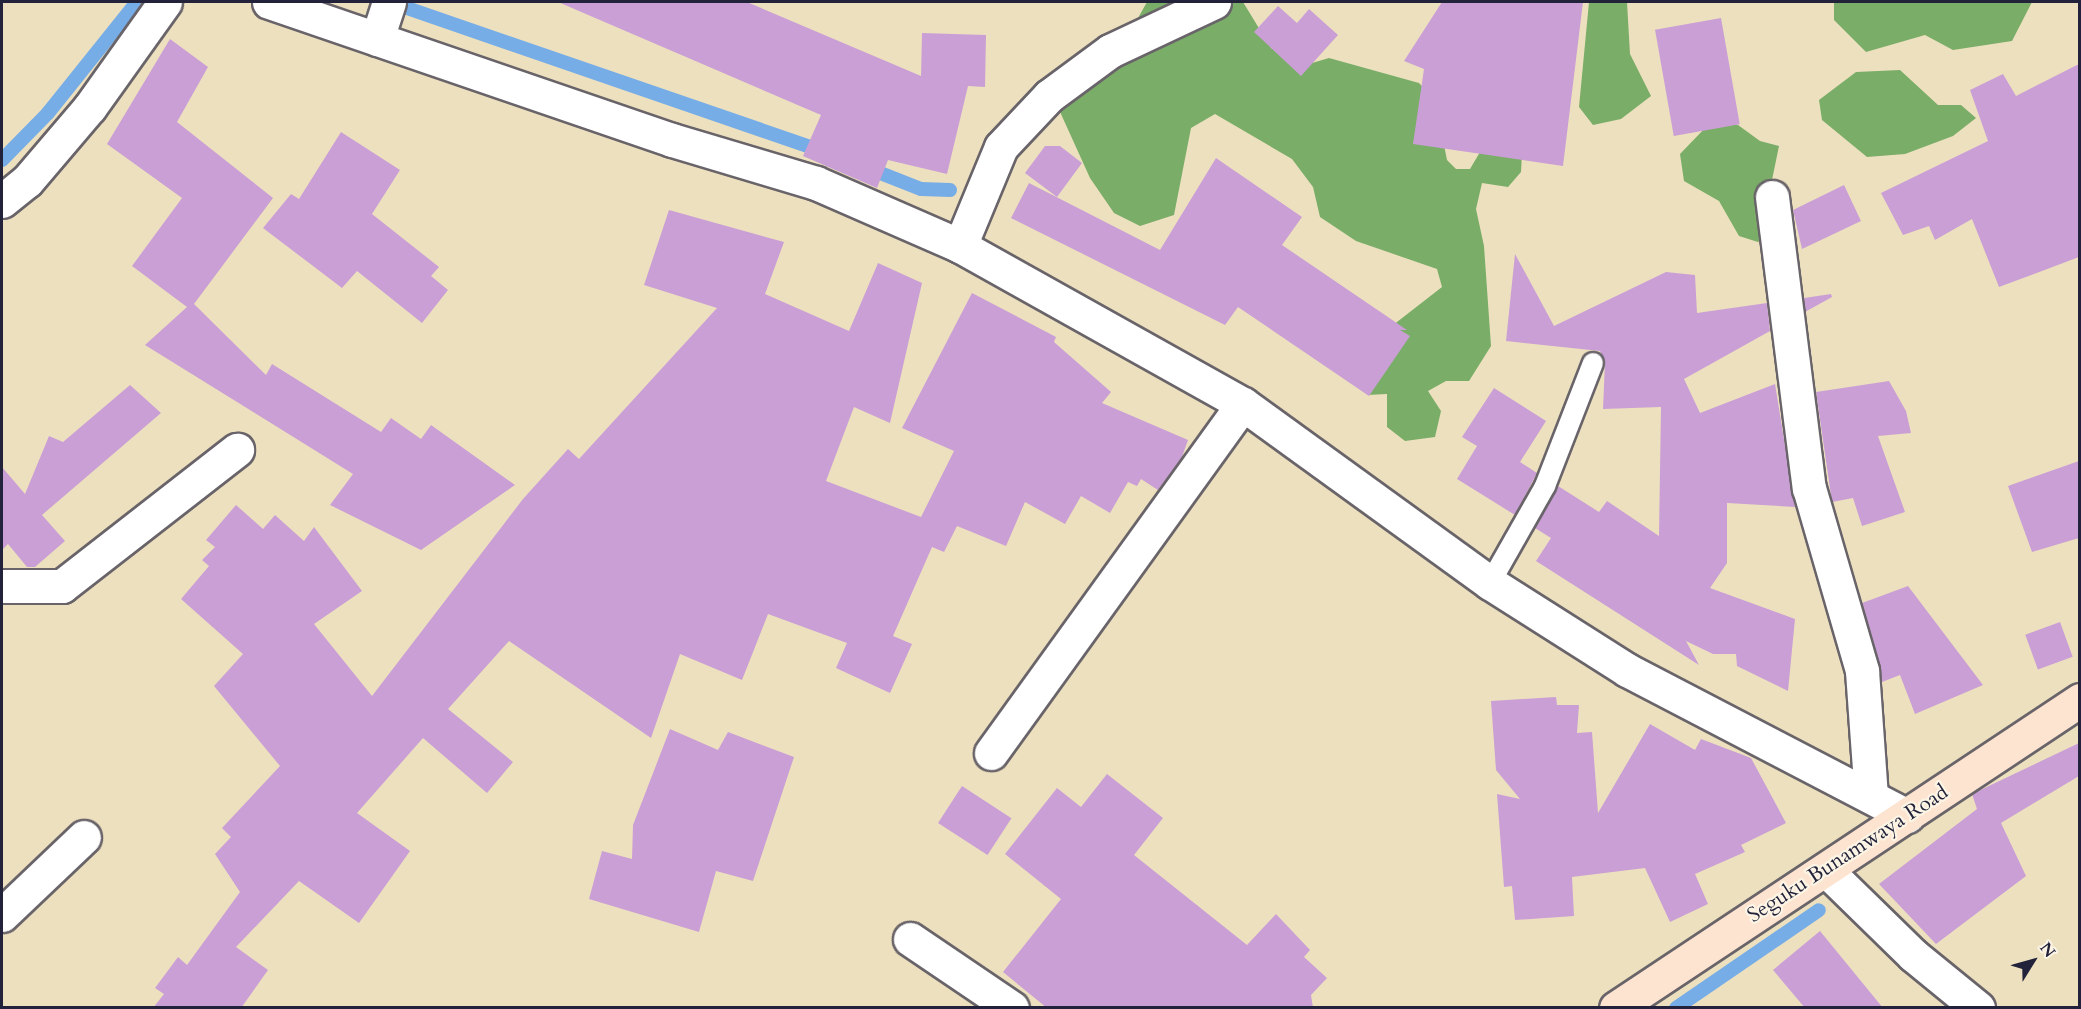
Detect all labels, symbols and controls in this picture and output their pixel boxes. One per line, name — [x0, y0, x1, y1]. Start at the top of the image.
street label: Seguku Bunamwaya Road — [1743, 780, 1953, 928]
north arrow — [2003, 931, 2063, 991]
text: N — [2034, 938, 2060, 962]

